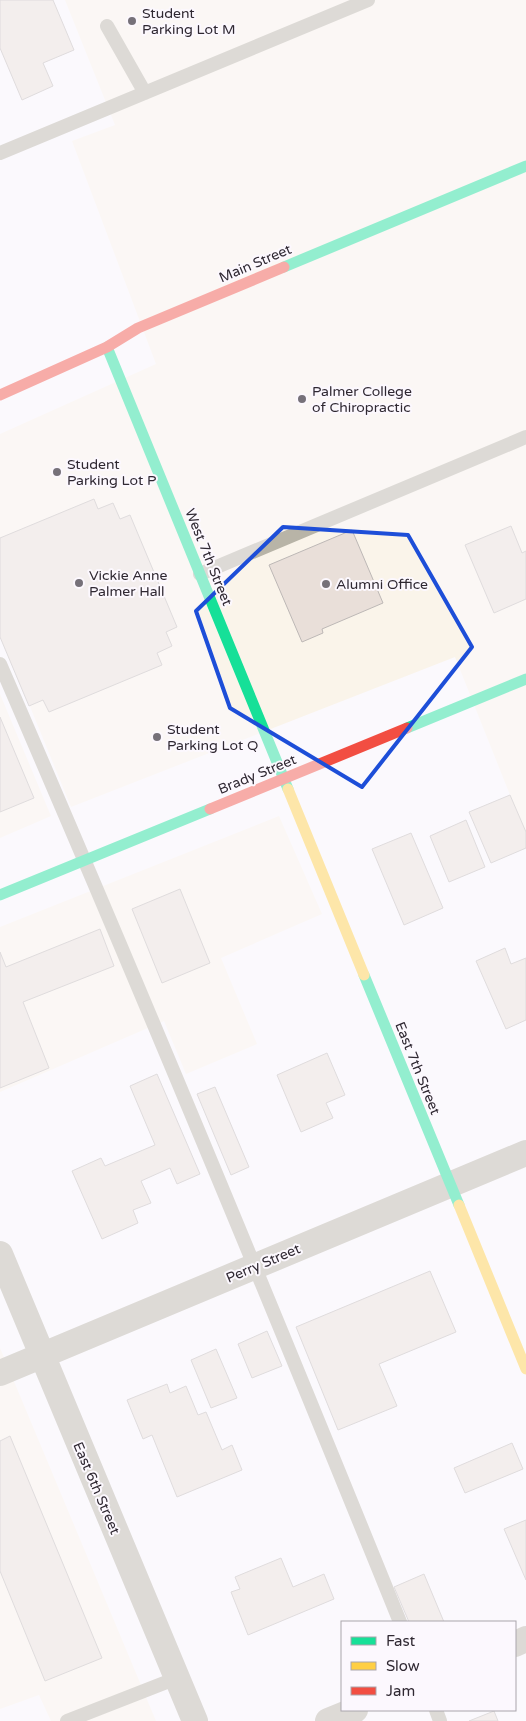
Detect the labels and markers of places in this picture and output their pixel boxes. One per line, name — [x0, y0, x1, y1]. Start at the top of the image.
place label: Student Parking Lot M — [142, 5, 235, 38]
marker: Student Parking Lot M — [126, 15, 138, 27]
place label: Palmer College of Chiropractic — [312, 383, 412, 416]
marker: Palmer College of Chiropractic — [296, 393, 308, 405]
place label: Student Parking Lot P — [67, 456, 156, 489]
marker: Student Parking Lot P — [51, 466, 63, 478]
place label: Vickie Anne Palmer Hall — [89, 567, 168, 600]
place label: Alumni Office — [336, 576, 428, 593]
marker: Vickie Anne Palmer Hall — [73, 577, 85, 589]
marker: Alumni Office — [320, 578, 332, 590]
place label: Student Parking Lot Q — [167, 721, 258, 754]
marker: Student Parking Lot Q — [151, 731, 163, 743]

